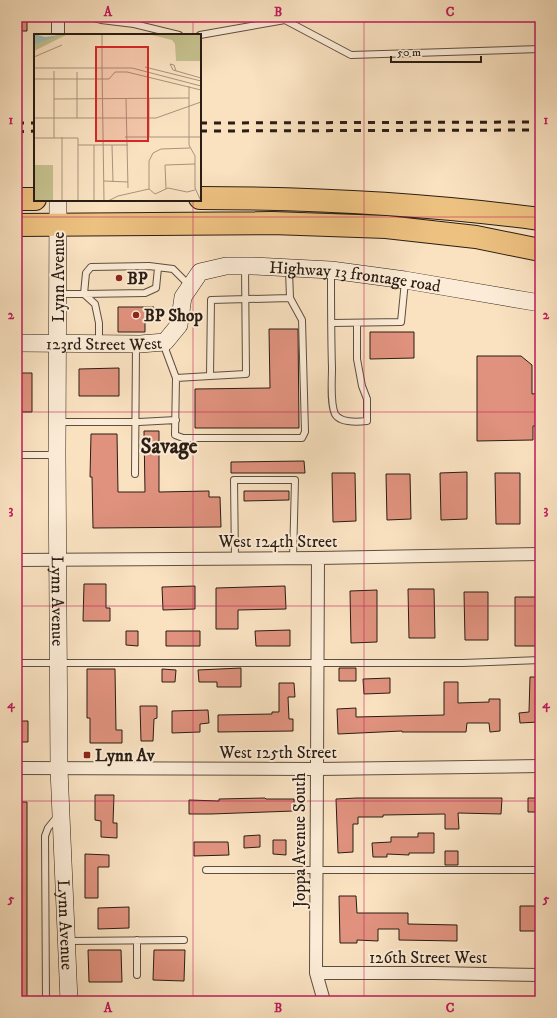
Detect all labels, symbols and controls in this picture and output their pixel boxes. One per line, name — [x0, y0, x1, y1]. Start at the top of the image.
text: A — [103, 4, 113, 20]
text: B — [274, 4, 282, 20]
text: C — [446, 4, 455, 20]
inset map — [34, 34, 201, 201]
scale bar — [391, 38, 481, 64]
text: 50 m — [397, 45, 421, 60]
text: 1 — [9, 112, 14, 128]
text: 1 — [544, 112, 549, 128]
street label: Lynn Avenue — [48, 232, 70, 322]
street label: Highway 13 frontage road — [269, 257, 443, 298]
place label: BP — [127, 268, 148, 290]
marker: BP — [114, 273, 124, 283]
place label: BP Shop — [144, 305, 203, 327]
text: 2 — [8, 307, 15, 323]
text: 2 — [543, 307, 550, 323]
marker: BP Shop — [131, 310, 141, 320]
street label: 123rd Street West — [46, 332, 164, 356]
district label: Savage — [141, 434, 198, 460]
text: 3 — [9, 502, 14, 518]
text: 3 — [544, 502, 549, 518]
street label: West 124th Street — [217, 531, 338, 553]
street label: Lynn Avenue — [46, 556, 68, 646]
text: 4 — [6, 696, 15, 713]
text: 4 — [541, 696, 550, 713]
street label: West 125th Street — [218, 742, 337, 764]
place label: Lynn Av — [95, 745, 155, 767]
marker: Lynn Av — [82, 750, 92, 760]
street label: Joppa Avenue South — [289, 772, 311, 910]
street label: Lynn Avenue — [52, 879, 78, 971]
text: 5 — [7, 891, 15, 907]
text: 5 — [542, 891, 550, 907]
street label: 126th Street West — [369, 947, 488, 969]
text: A — [103, 1000, 113, 1016]
text: B — [274, 1000, 282, 1016]
text: C — [446, 1000, 455, 1016]

